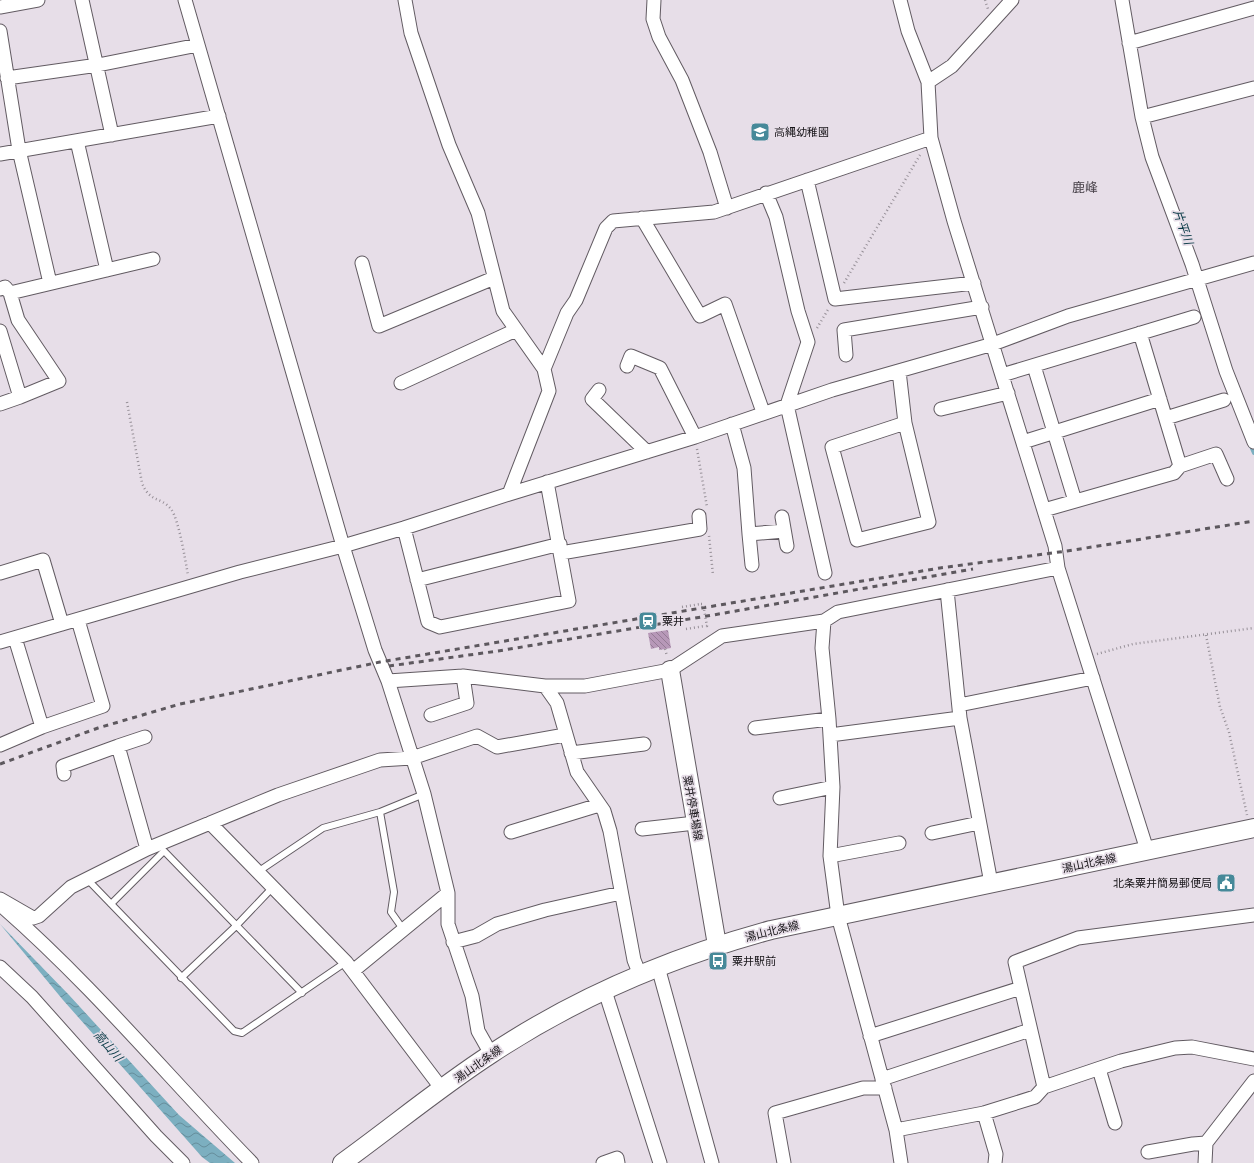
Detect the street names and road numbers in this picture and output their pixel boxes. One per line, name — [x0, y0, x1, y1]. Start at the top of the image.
street label: 粟井停車場線 — [680, 774, 707, 842]
street label: 湯山北条線 — [1060, 849, 1117, 876]
street label: 湯山北条線 — [743, 917, 800, 944]
street label: 湯山北条線 — [451, 1042, 505, 1086]

